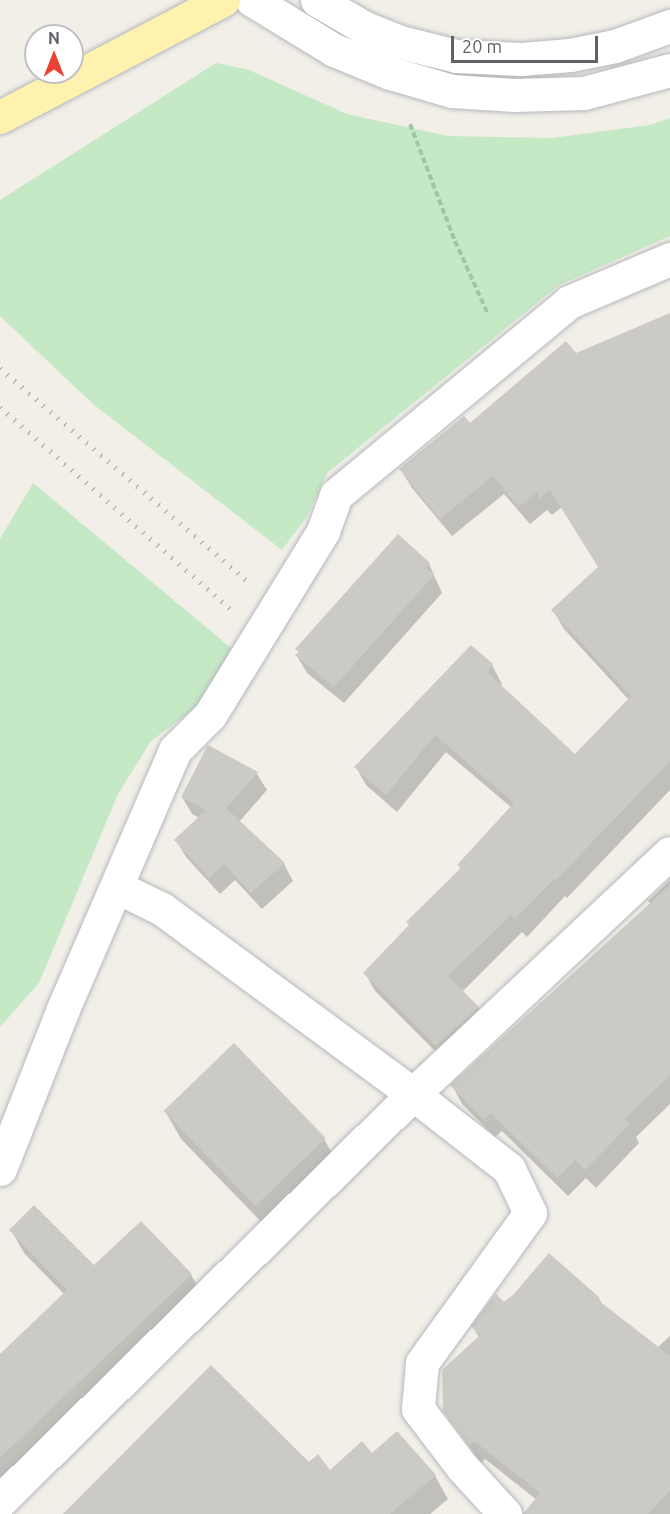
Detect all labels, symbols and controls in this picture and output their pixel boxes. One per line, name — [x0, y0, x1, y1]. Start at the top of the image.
north arrow — [24, 24, 84, 84]
scale bar — [454, 24, 601, 62]
text: N — [48, 29, 60, 47]
text: 20 m — [462, 36, 502, 56]

